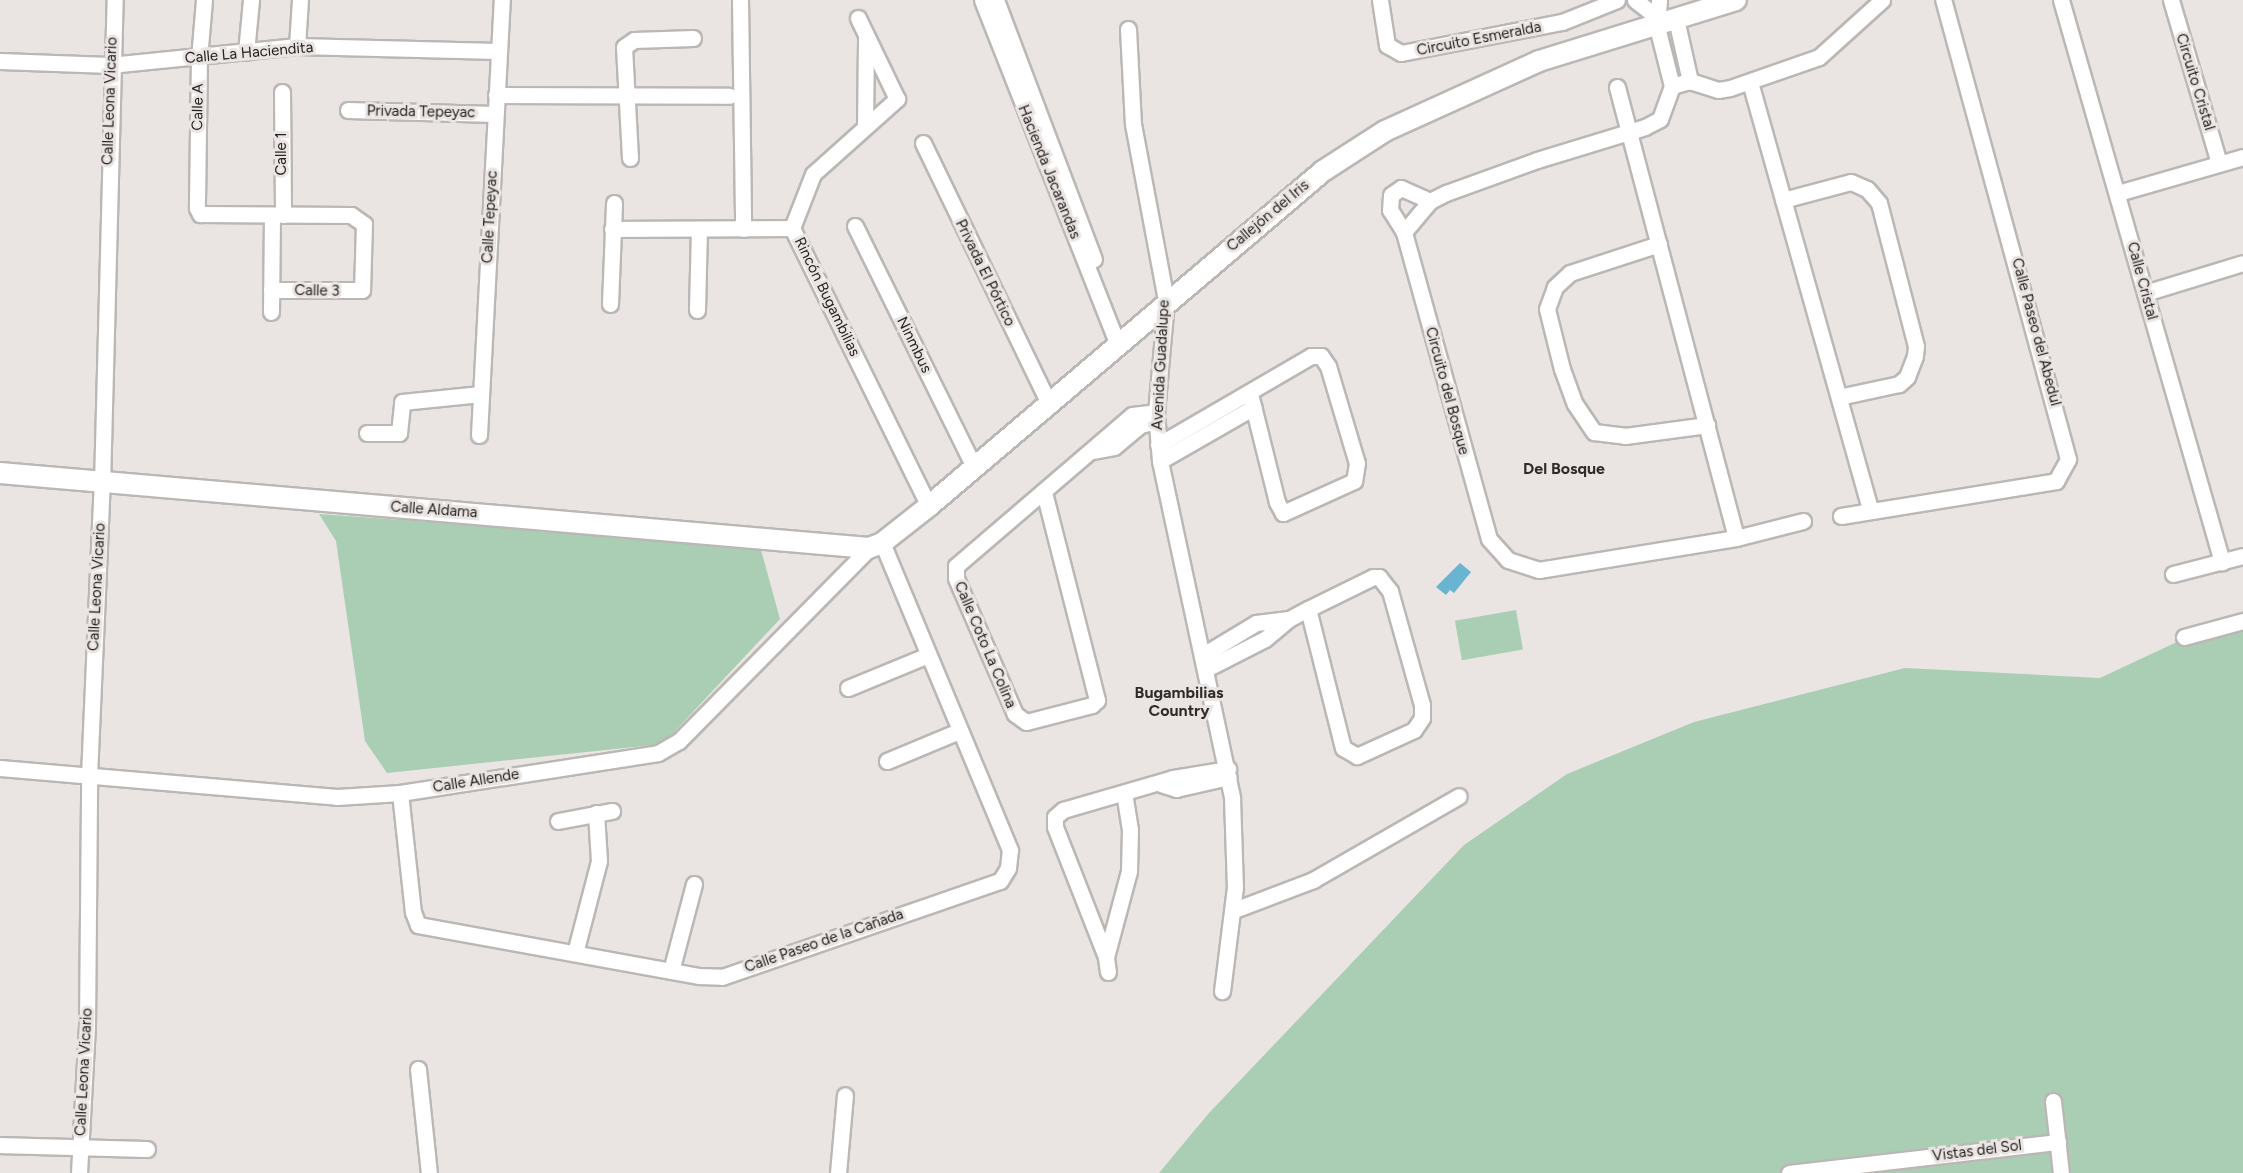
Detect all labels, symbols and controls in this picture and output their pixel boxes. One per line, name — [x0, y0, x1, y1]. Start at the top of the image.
street label: Circuito Esmeralda — [1415, 18, 1543, 60]
street label: Circuito Cristal — [2172, 31, 2218, 133]
street label: Calle Leona Vicario — [99, 37, 121, 165]
street label: Calle La Haciendita — [184, 38, 314, 68]
street label: Calle A — [189, 83, 207, 131]
street label: Privada Tepeyac — [367, 102, 475, 122]
street label: Hacienda Jacarandas — [1014, 102, 1084, 242]
street label: Calle 1 — [273, 132, 291, 176]
street label: Calle Tepeyac — [479, 170, 501, 264]
street label: Callejón del Iris — [1223, 176, 1313, 256]
street label: Privada El Pórtico — [951, 217, 1019, 329]
street label: Rincón Bugambilias — [790, 234, 864, 360]
street label: Calle Cristal — [2123, 240, 2161, 322]
street label: Calle Paseo del Abedul — [2008, 256, 2064, 408]
street label: Calle 3 — [294, 282, 340, 300]
street label: Avenida Guadalupe — [1149, 299, 1173, 431]
street label: Ninmbus — [893, 314, 935, 376]
street label: Circuito del Bosque — [1421, 325, 1473, 457]
district label: Del Bosque — [1523, 459, 1605, 479]
street label: Calle Aldama — [390, 498, 478, 522]
street label: Calle Leona Vicario — [85, 522, 109, 652]
street label: Calle Coto La Colina — [950, 579, 1020, 711]
district label: Bugambilias Country — [1135, 683, 1223, 721]
street label: Calle Allende — [432, 765, 520, 797]
street label: Calle Paseo de la Cañada — [742, 905, 906, 977]
street label: Calle Leona Vicario — [72, 1007, 96, 1137]
street label: Vistas del Sol — [1931, 1137, 2023, 1165]

